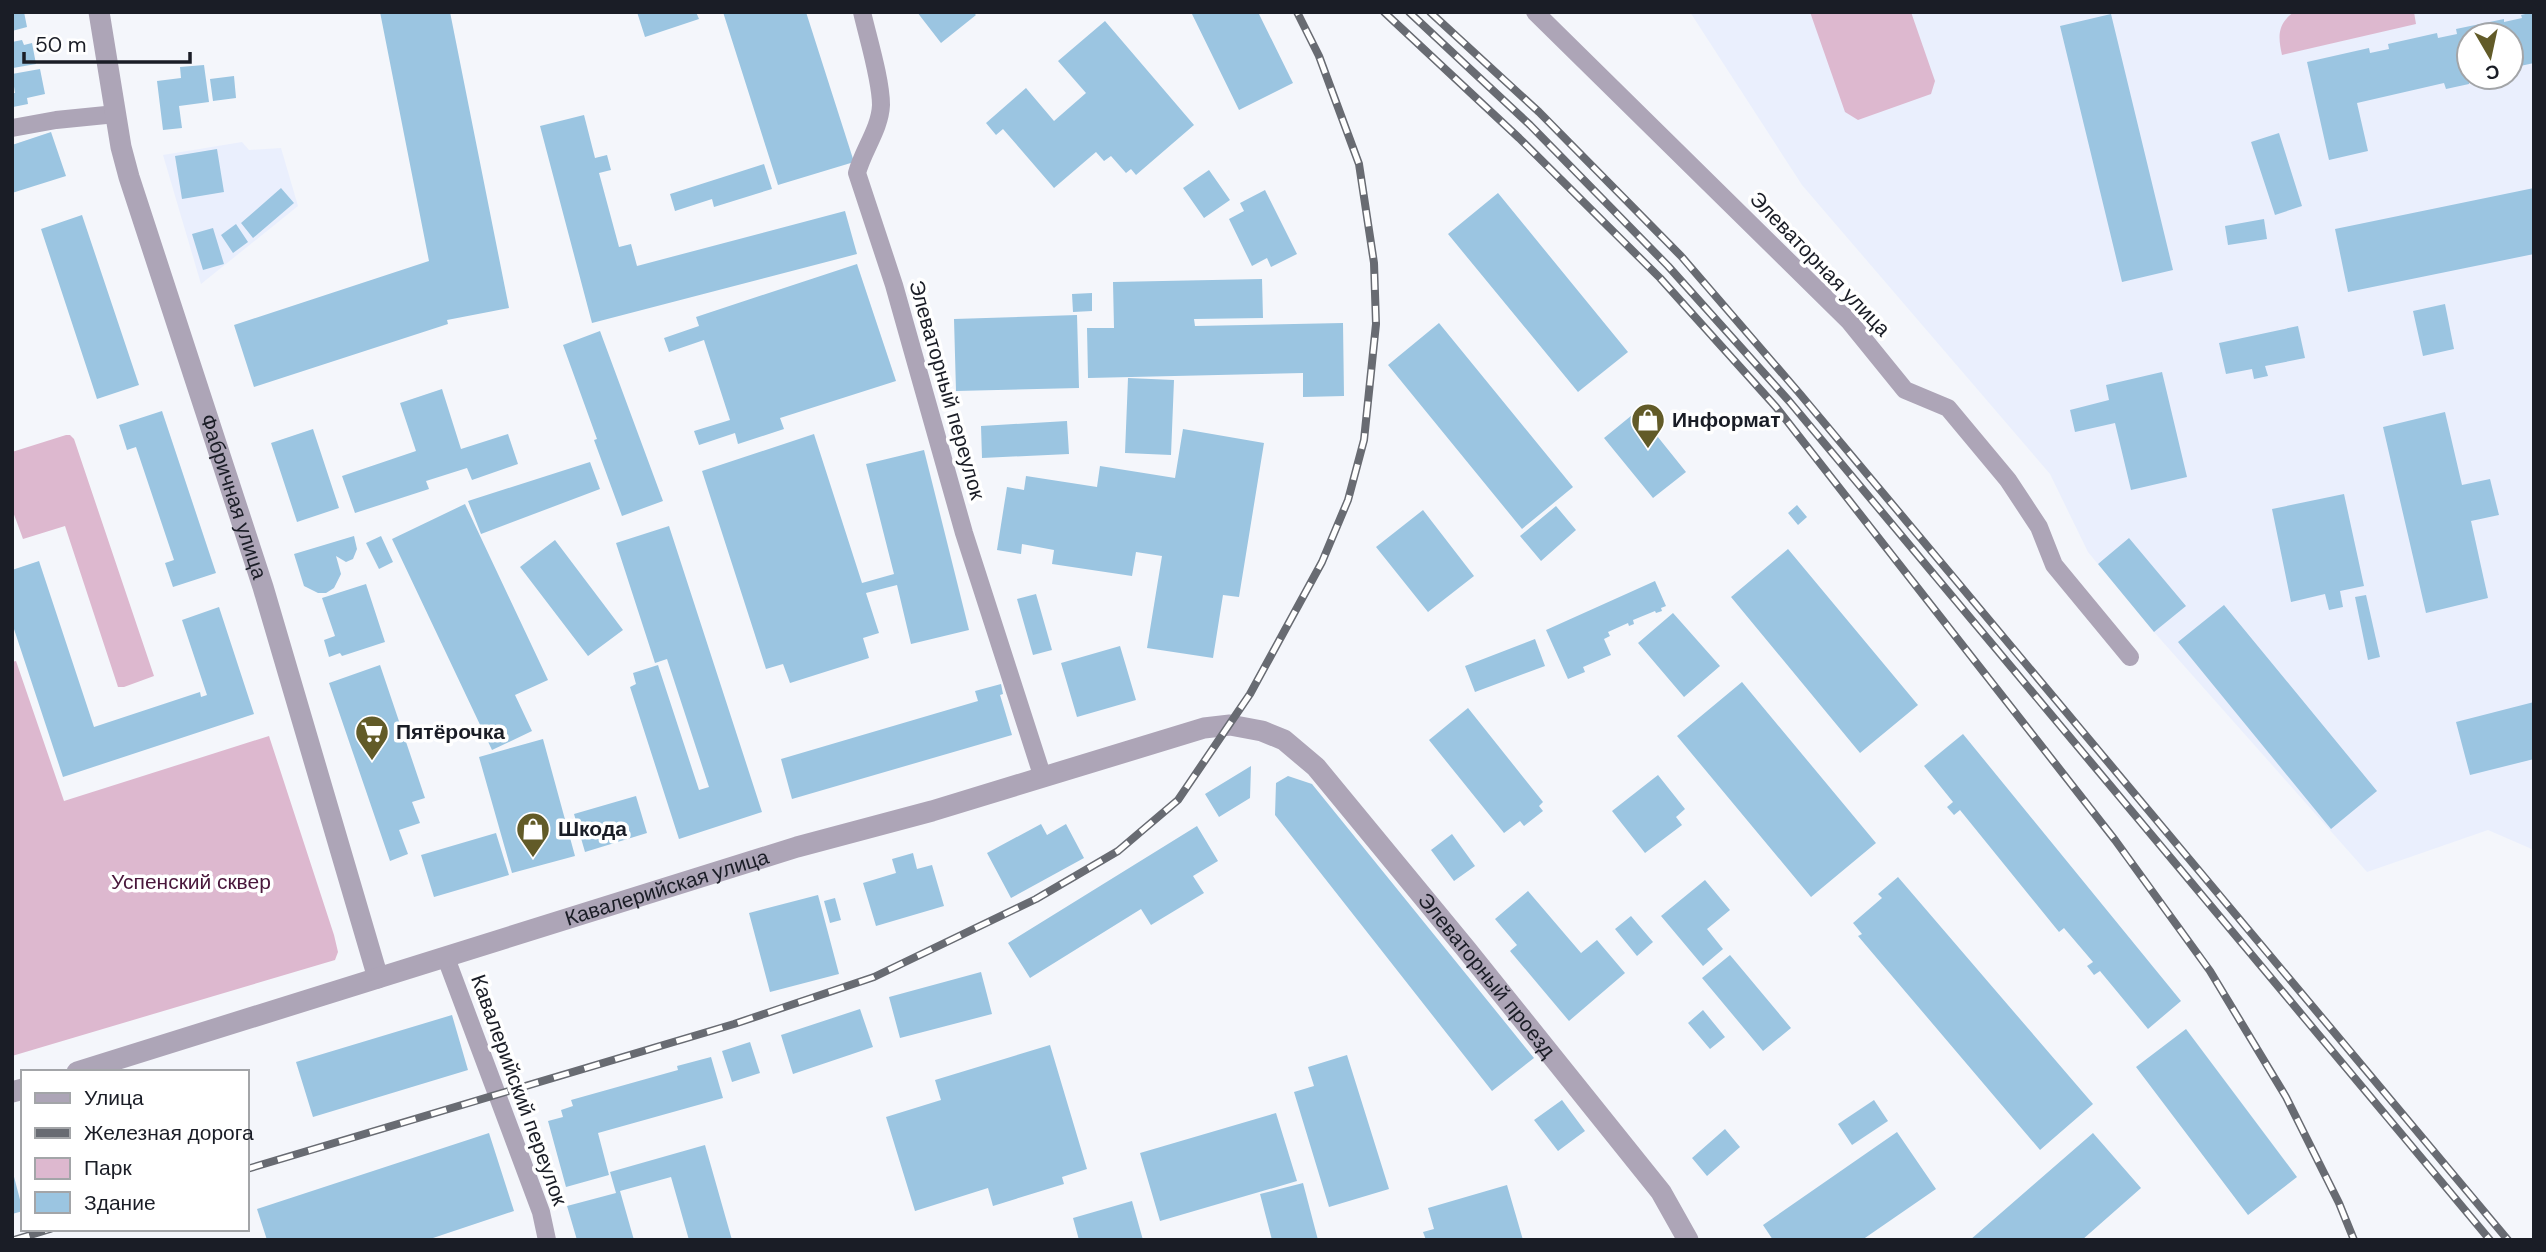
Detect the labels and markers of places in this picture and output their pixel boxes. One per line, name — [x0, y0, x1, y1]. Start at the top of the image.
shop icon: Информат — [1629, 401, 1667, 450]
place label: Информат — [1672, 406, 1780, 434]
supermarket icon: Пятёрочка — [353, 713, 391, 762]
place label: Пятёрочка — [396, 718, 505, 746]
shop icon: Шкода — [514, 810, 552, 859]
place label: Шкода — [558, 815, 627, 843]

